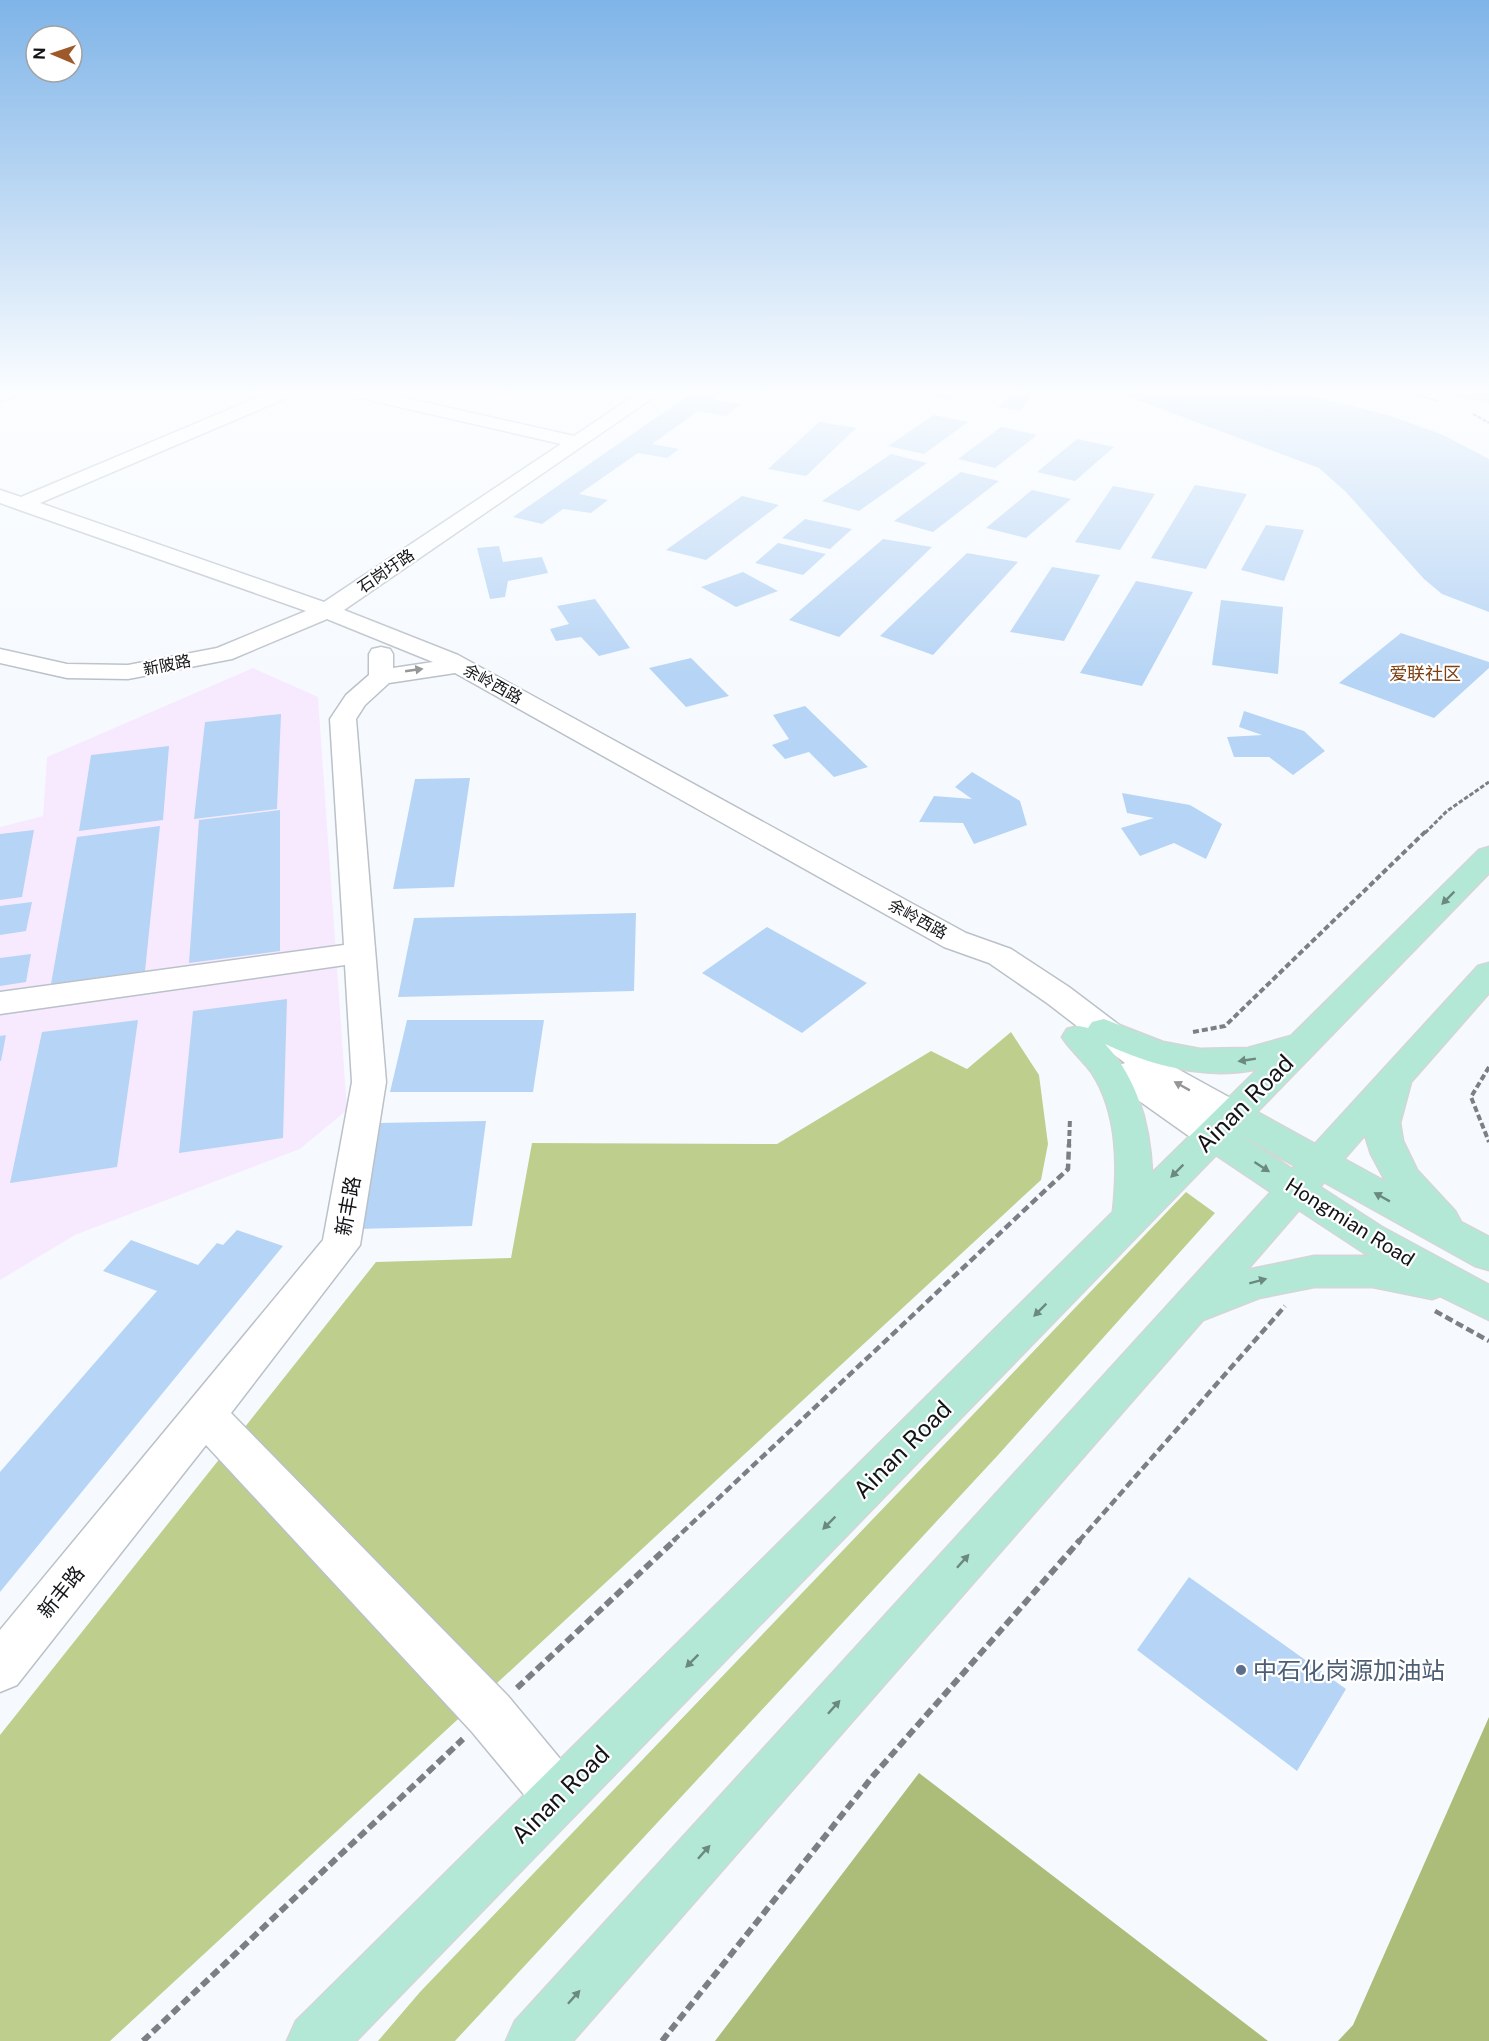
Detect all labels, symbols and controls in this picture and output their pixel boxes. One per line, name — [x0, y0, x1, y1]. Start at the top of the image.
north arrow — [24, 24, 84, 84]
text: N — [30, 47, 49, 60]
street label: 石岗圩路 — [354, 545, 418, 597]
street label: 新陂路 — [142, 651, 192, 679]
street label: 余岭西路 — [460, 660, 526, 708]
district label: 爱联社区 — [1389, 663, 1461, 684]
one-way arrow — [405, 665, 424, 674]
one-way arrow — [1441, 890, 1455, 904]
street label: 余岭西路 — [885, 895, 951, 943]
street label: Ainan Road — [1189, 1048, 1299, 1158]
one-way arrow — [1238, 1055, 1257, 1064]
one-way arrow — [1173, 1081, 1190, 1091]
one-way arrow — [1254, 1161, 1270, 1172]
one-way arrow — [1171, 1163, 1185, 1177]
street label: Hongmian Road — [1281, 1173, 1419, 1271]
street label: 新丰路 — [331, 1174, 365, 1238]
one-way arrow — [1374, 1192, 1390, 1203]
one-way arrow — [1249, 1276, 1267, 1286]
one-way arrow — [1034, 1302, 1048, 1316]
street label: Ainan Road — [847, 1394, 957, 1504]
one-way arrow — [822, 1515, 836, 1530]
one-way arrow — [956, 1554, 969, 1569]
street label: 新丰路 — [33, 1561, 89, 1623]
one-way arrow — [685, 1654, 699, 1668]
place label: 中石化岗源加油站 — [1253, 1656, 1445, 1684]
marker: 中石化岗源加油站 — [1234, 1663, 1248, 1677]
one-way arrow — [827, 1699, 841, 1714]
street label: Ainan Road — [505, 1739, 615, 1849]
one-way arrow — [697, 1845, 710, 1860]
one-way arrow — [567, 1990, 581, 2005]

